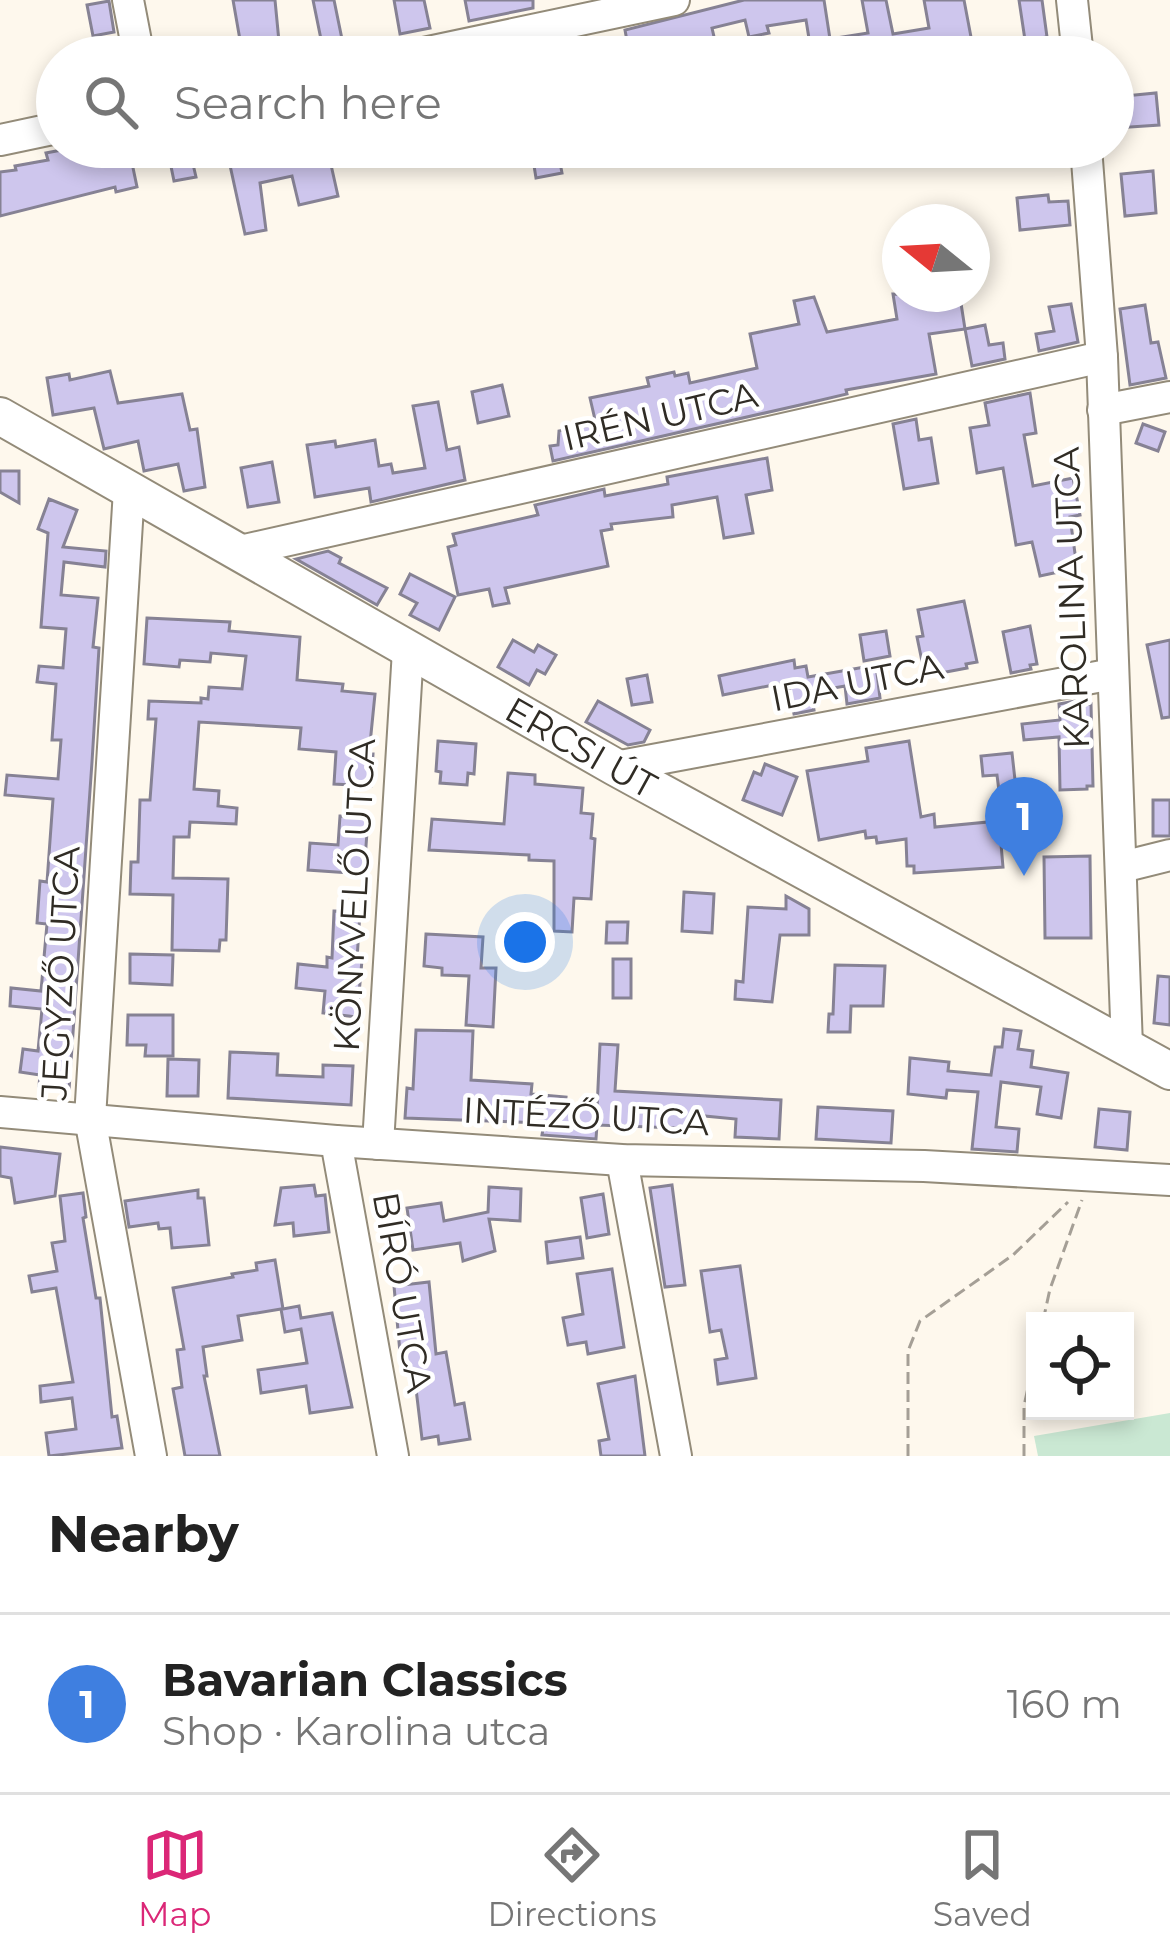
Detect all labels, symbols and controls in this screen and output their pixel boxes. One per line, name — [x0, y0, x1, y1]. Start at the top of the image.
search box — [36, 36, 1134, 168]
icon: search — [78, 69, 144, 135]
text: Search here — [174, 75, 442, 130]
north arrow — [882, 204, 990, 312]
street label: IRÉN UTCA — [558, 372, 762, 460]
street label: KAROLINA UTCA — [1044, 446, 1098, 750]
street label: IDA UTCA — [767, 644, 947, 720]
street label: ERCSI ÚT — [498, 687, 665, 808]
street label: KÖNYVELŐ UTCA — [324, 737, 384, 1053]
pin: 1 — [985, 777, 1063, 876]
street label: JEGYZŐ UTCA — [31, 845, 89, 1102]
your location — [495, 912, 555, 972]
street label: INTÉZŐ UTCA — [462, 1088, 710, 1144]
street label: BÍRÓ UTCA — [364, 1188, 442, 1396]
map controls — [1026, 1312, 1134, 1420]
button: locate — [1026, 1312, 1134, 1420]
text: Nearby — [48, 1503, 239, 1565]
text: Bavarian Classics — [162, 1652, 568, 1707]
text: 1 — [79, 1680, 95, 1728]
text: 160 m — [1007, 1680, 1122, 1728]
text: Shop · Karolina utca — [162, 1707, 550, 1755]
tab: Map — [138, 1822, 211, 1934]
tab: Directions — [488, 1822, 657, 1934]
tab: Saved — [933, 1822, 1032, 1934]

